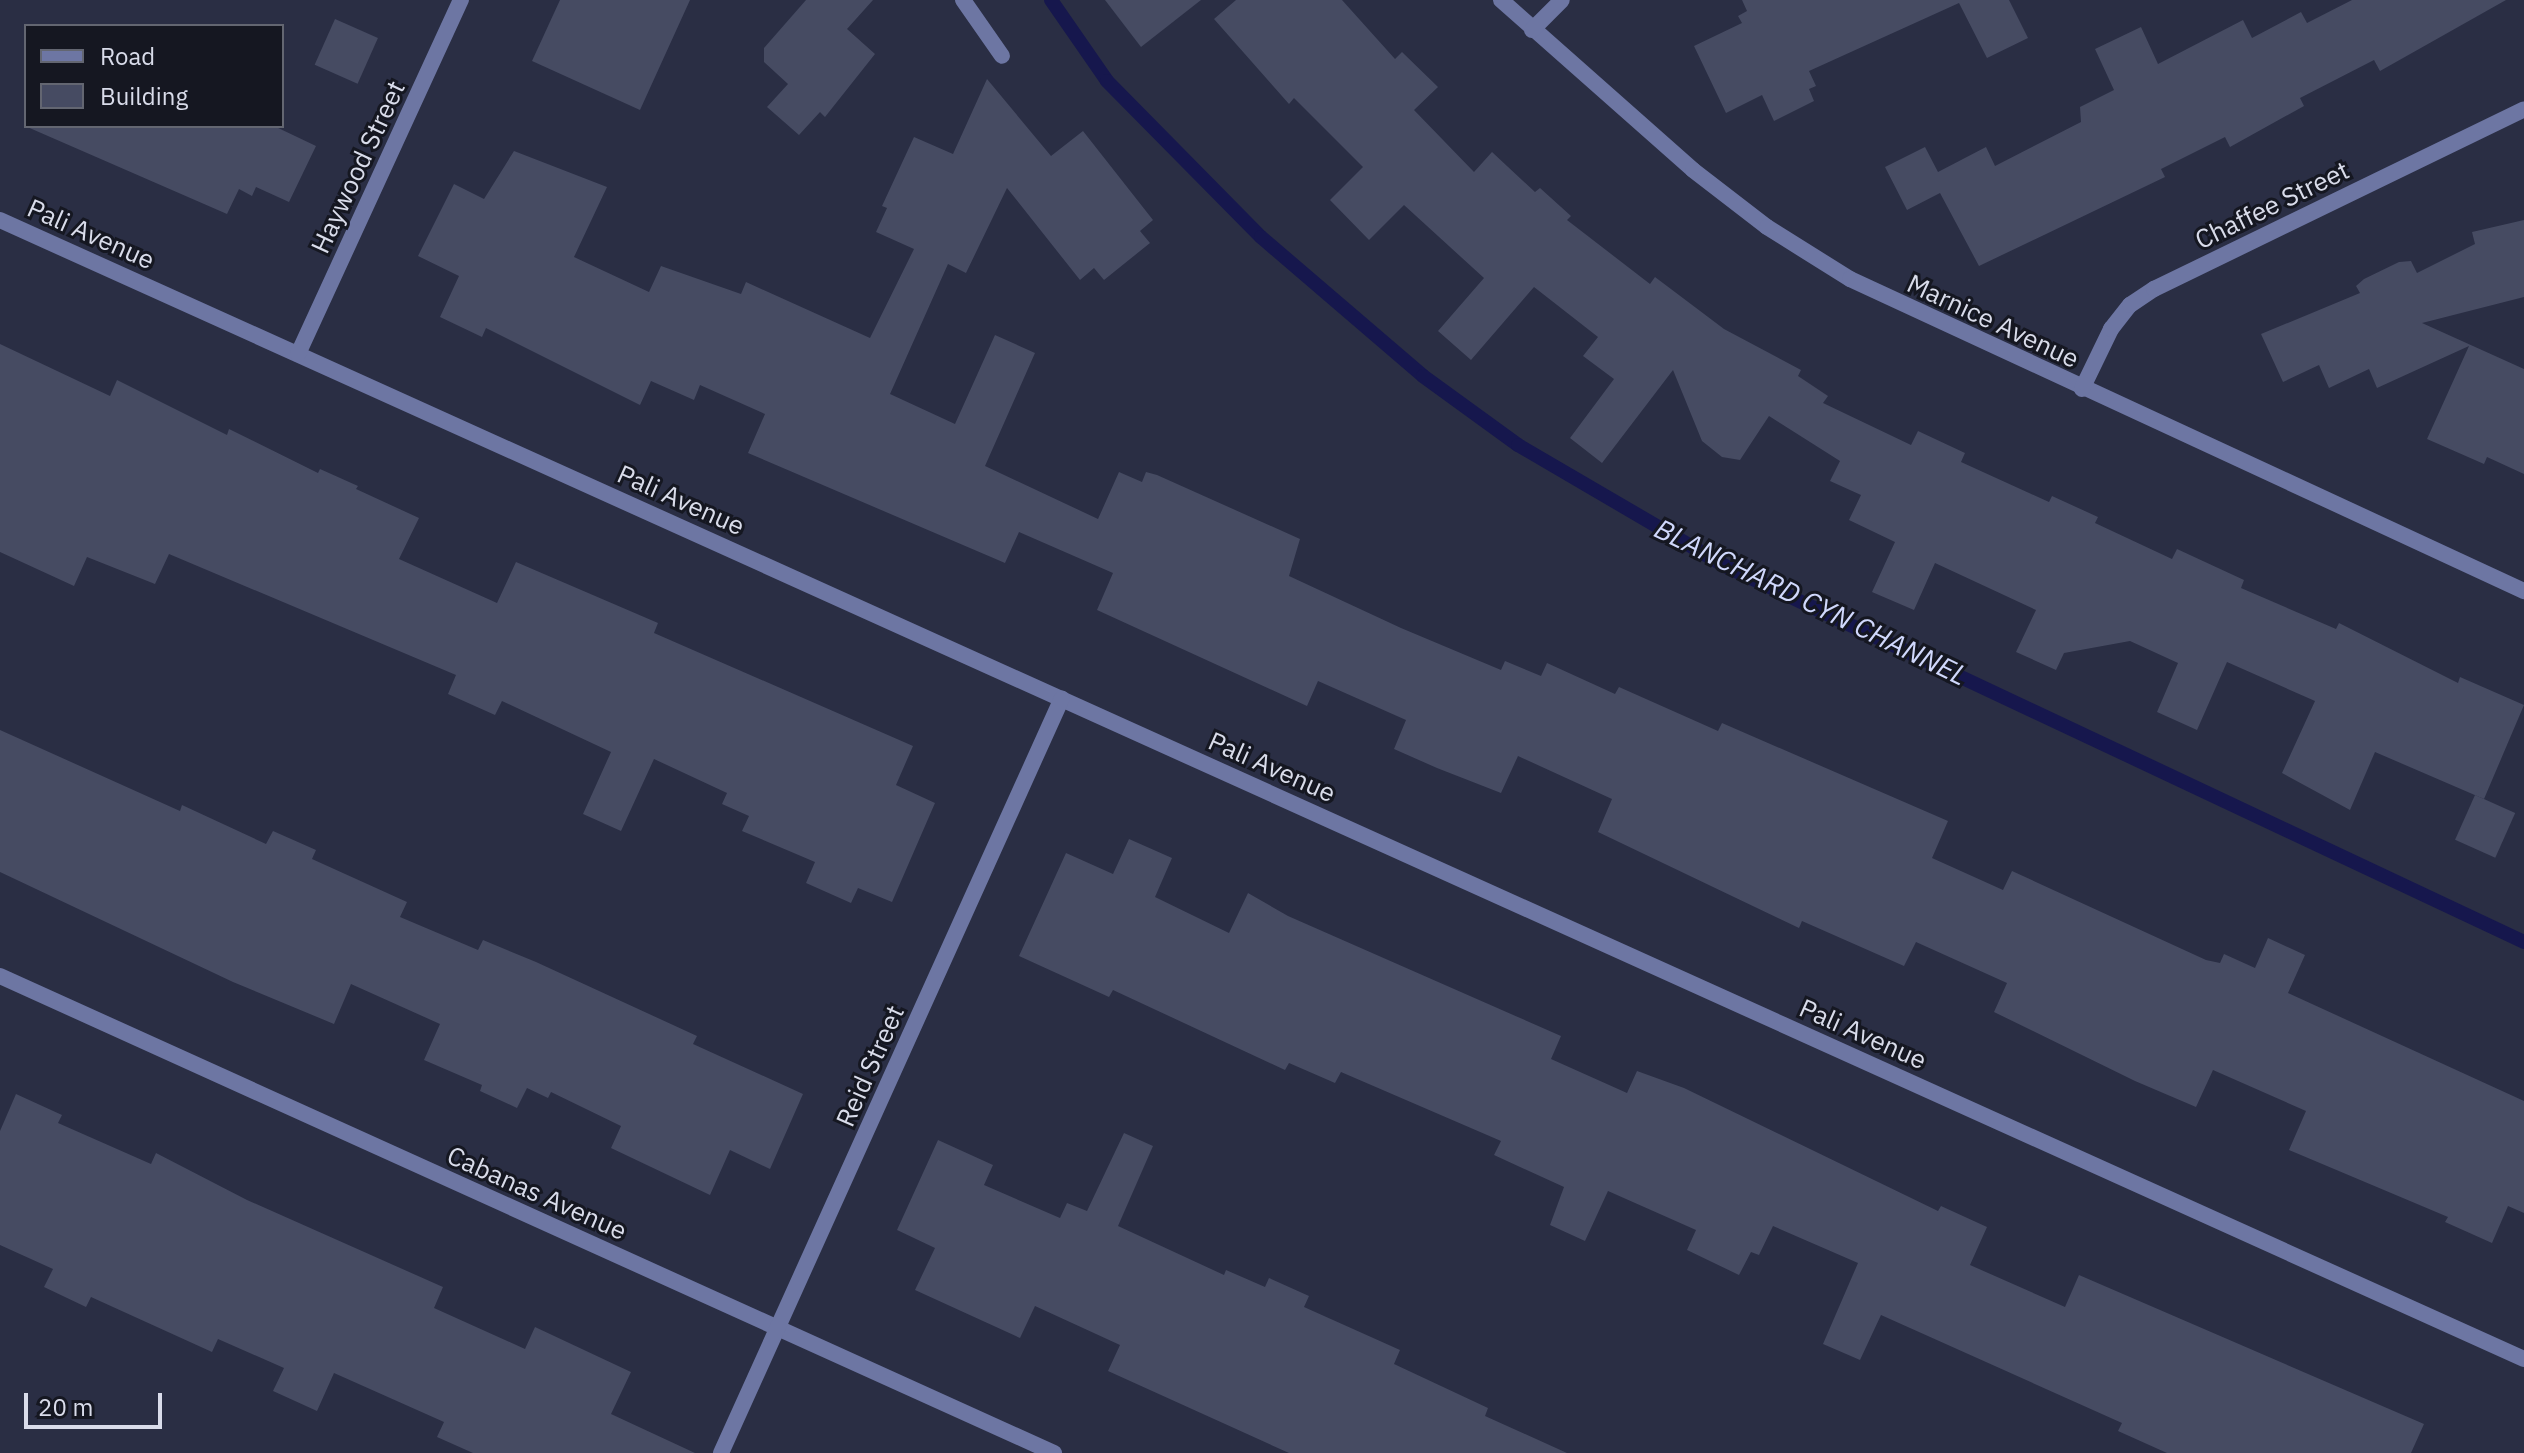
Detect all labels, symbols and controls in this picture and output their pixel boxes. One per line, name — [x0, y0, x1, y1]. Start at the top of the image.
legend — [24, 24, 284, 128]
text: Road — [100, 40, 155, 72]
street label: Haywood Street — [304, 76, 412, 258]
text: Building — [100, 80, 188, 112]
street label: Chaffee Street — [2190, 154, 2354, 256]
street label: Pali Avenue — [23, 192, 159, 276]
street label: Marnice Avenue — [1902, 268, 2084, 374]
street label: Pali Avenue — [613, 458, 749, 542]
water label: BLANCHARD CYN CHANNEL — [1649, 512, 1973, 692]
street label: Pali Avenue — [1204, 725, 1340, 809]
street label: Pali Avenue — [1795, 992, 1931, 1076]
street label: Reid Street — [829, 1000, 911, 1132]
street label: Cabanas Avenue — [442, 1139, 632, 1247]
scale bar — [28, 1377, 166, 1427]
text: 20 m — [38, 1391, 93, 1423]

